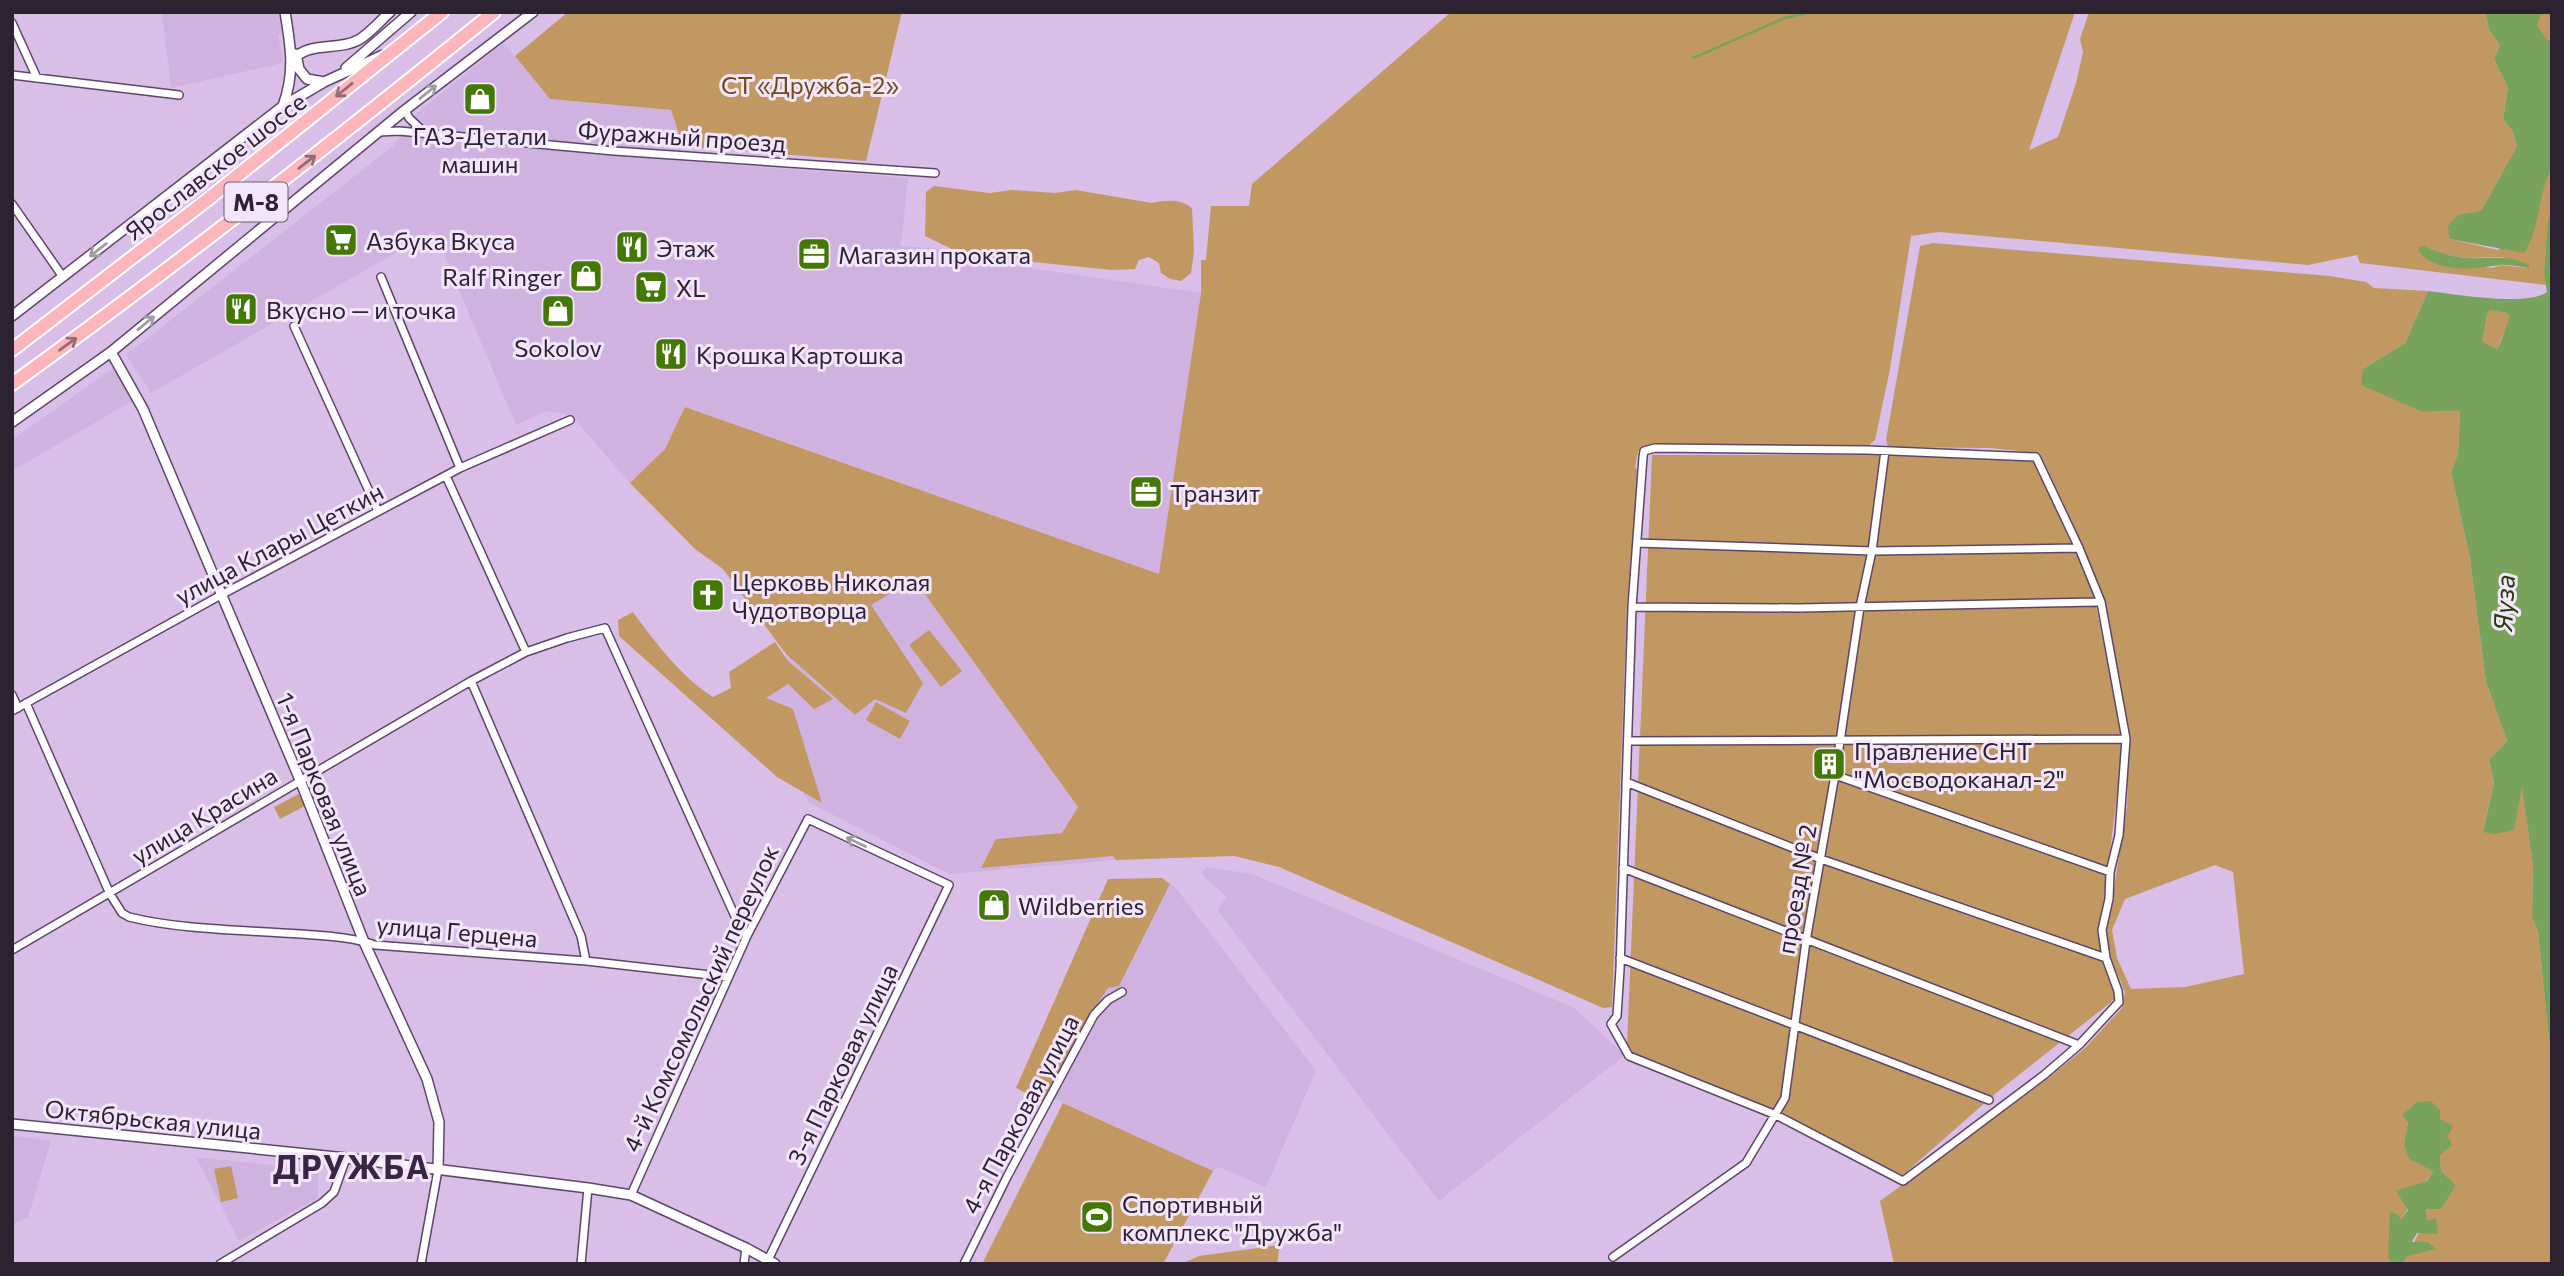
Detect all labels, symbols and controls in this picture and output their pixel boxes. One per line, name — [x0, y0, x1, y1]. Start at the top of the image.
park label: СТ «Дружба-2» — [721, 70, 899, 99]
shop icon: ГАЗ-Детали машин — [461, 80, 499, 118]
one-way arrow — [335, 83, 354, 98]
one-way arrow — [418, 85, 436, 100]
street label: Ярославское шоссе — [119, 86, 311, 246]
street label: Фуражный проезд — [577, 114, 787, 158]
place label: ГАЗ-Детали машин — [413, 121, 547, 178]
one-way arrow — [297, 154, 316, 169]
road number: М-8 — [224, 182, 288, 222]
supermarket icon: Азбука Вкуса — [322, 221, 360, 259]
place label: Азбука Вкуса — [366, 226, 515, 255]
restaurant icon: Этаж — [613, 228, 651, 266]
place label: Этаж — [656, 233, 715, 262]
office icon: Магазин проката — [795, 235, 833, 273]
place label: Магазин проката — [838, 240, 1031, 269]
one-way arrow — [90, 242, 108, 257]
shop icon: Ralf Ringer — [567, 257, 605, 295]
place label: Ralf Ringer — [442, 262, 562, 291]
supermarket icon: XL — [632, 268, 670, 306]
place label: XL — [676, 273, 706, 302]
restaurant icon: Вкусно — и точка — [222, 290, 260, 328]
shop icon: Sokolov — [539, 292, 577, 330]
place label: Вкусно — и точка — [266, 295, 456, 324]
one-way arrow — [136, 315, 154, 331]
place label: Sokolov — [514, 333, 602, 362]
restaurant icon: Крошка Картошка — [652, 335, 690, 373]
one-way arrow — [58, 337, 77, 352]
place label: Крошка Картошка — [696, 340, 903, 369]
office icon: Транзит — [1127, 473, 1165, 511]
street label: улица Клары Цеткин — [170, 476, 388, 610]
place label: Транзит — [1170, 478, 1260, 507]
place label: Церковь Николая Чудотворца — [732, 567, 930, 624]
water label: Яуза — [2486, 574, 2520, 633]
church icon: Церковь Николая Чудотворца — [689, 576, 727, 614]
street label: 1-я Парковая улица — [271, 688, 379, 900]
place label: Правление СНТ "Мосводоканал-2" — [1854, 736, 2065, 793]
building icon: Правление СНТ "Мосводоканал-2" — [1810, 745, 1848, 783]
street label: улица Красина — [126, 760, 282, 870]
street label: проезд № 2 — [1770, 822, 1822, 956]
one-way arrow — [846, 835, 868, 848]
street label: 4-й Комсомольский переулок — [616, 840, 784, 1156]
shop icon: Wildberries — [975, 886, 1013, 924]
place label: Wildberries — [1018, 891, 1144, 920]
street label: улица Герцена — [375, 910, 539, 952]
street label: 3-я Парковая улица — [781, 959, 903, 1169]
street label: 4-я Парковая улица — [955, 1010, 1085, 1218]
street label: Октябрьская улица — [43, 1093, 263, 1145]
district label: ДРУЖБА — [273, 1146, 431, 1186]
place label: Спортивный комплекс "Дружба" — [1122, 1189, 1342, 1246]
sports icon: Спортивный комплекс "Дружба" — [1078, 1198, 1116, 1236]

